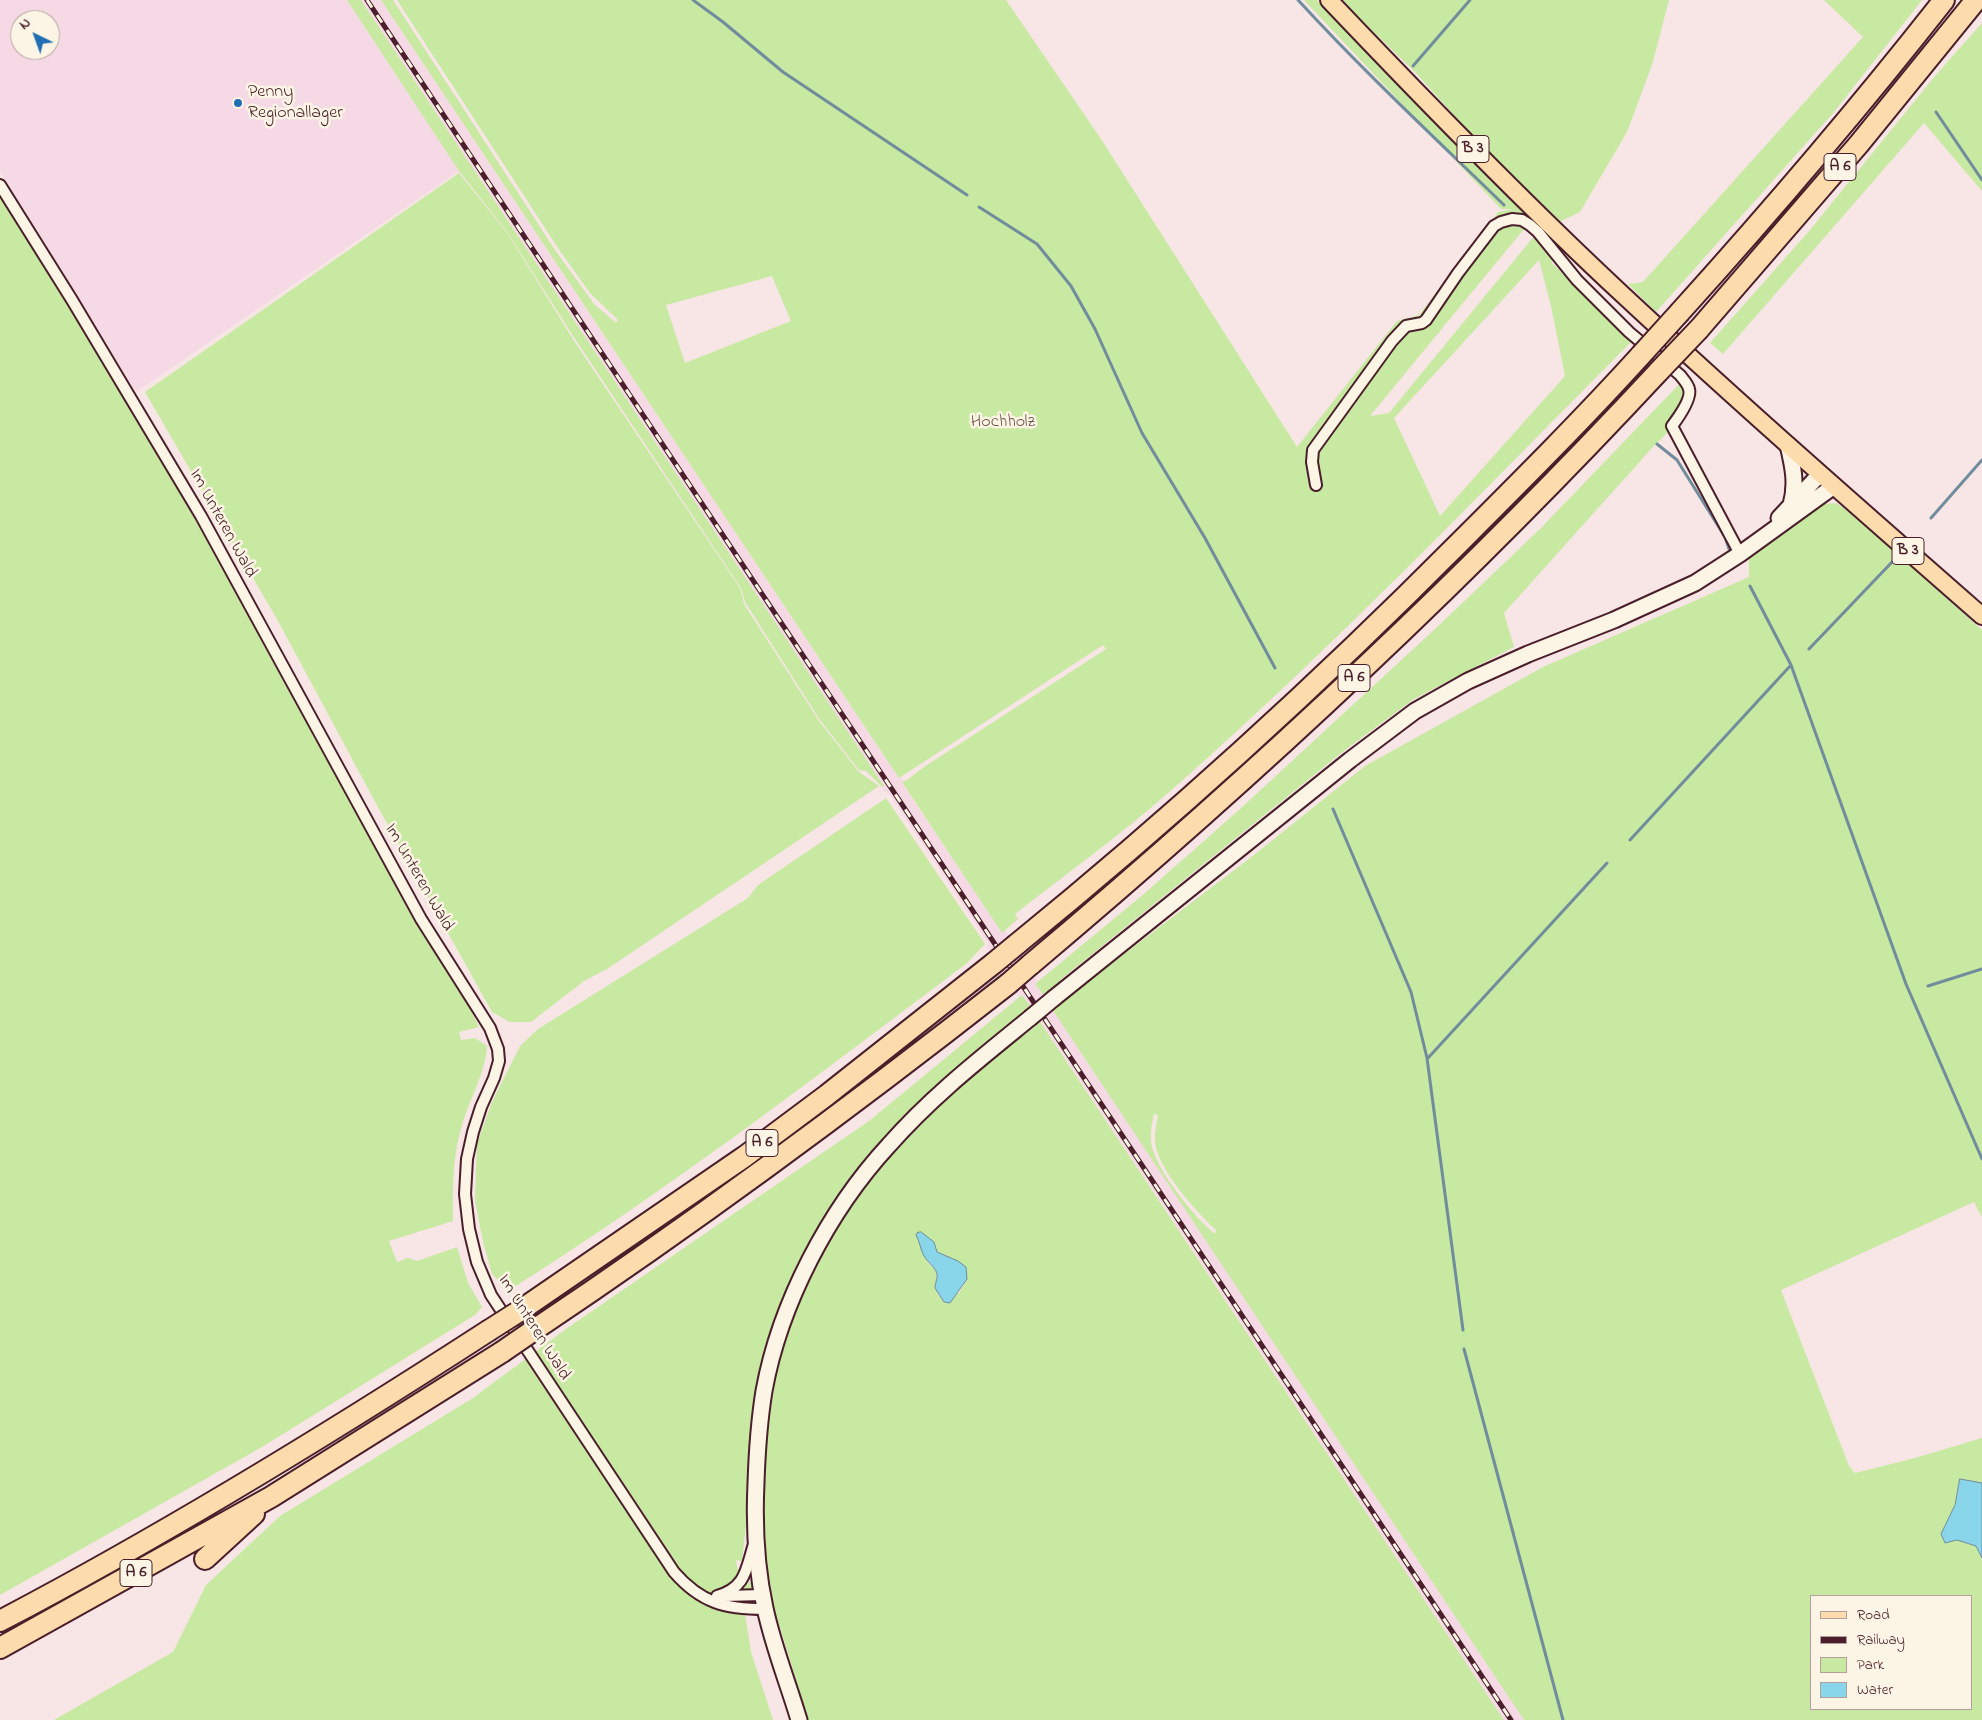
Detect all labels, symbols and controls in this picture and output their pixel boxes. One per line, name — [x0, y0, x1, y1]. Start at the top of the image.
north arrow — [10, 10, 60, 60]
text: N — [15, 13, 36, 35]
place label: Penny Regionallager — [248, 82, 343, 125]
marker: Penny Regionallager — [232, 97, 244, 109]
road number: B 3 — [1457, 136, 1489, 162]
road number: A 6 — [1824, 154, 1856, 180]
park label: Hochholz — [971, 412, 1035, 434]
street label: Im Unteren Wald — [183, 466, 261, 582]
road number: B 3 — [1892, 538, 1924, 564]
road number: A 6 — [1338, 664, 1370, 691]
street label: Im Unteren Wald — [378, 820, 458, 936]
road number: A 6 — [746, 1130, 778, 1156]
street label: Im Unteren Wald — [492, 1271, 574, 1385]
road number: A 6 — [120, 1560, 152, 1586]
legend — [1810, 1595, 1972, 1710]
text: Road — [1857, 1604, 1890, 1626]
text: Railway — [1857, 1629, 1905, 1651]
text: Park — [1857, 1654, 1884, 1676]
text: Water — [1857, 1679, 1893, 1701]

